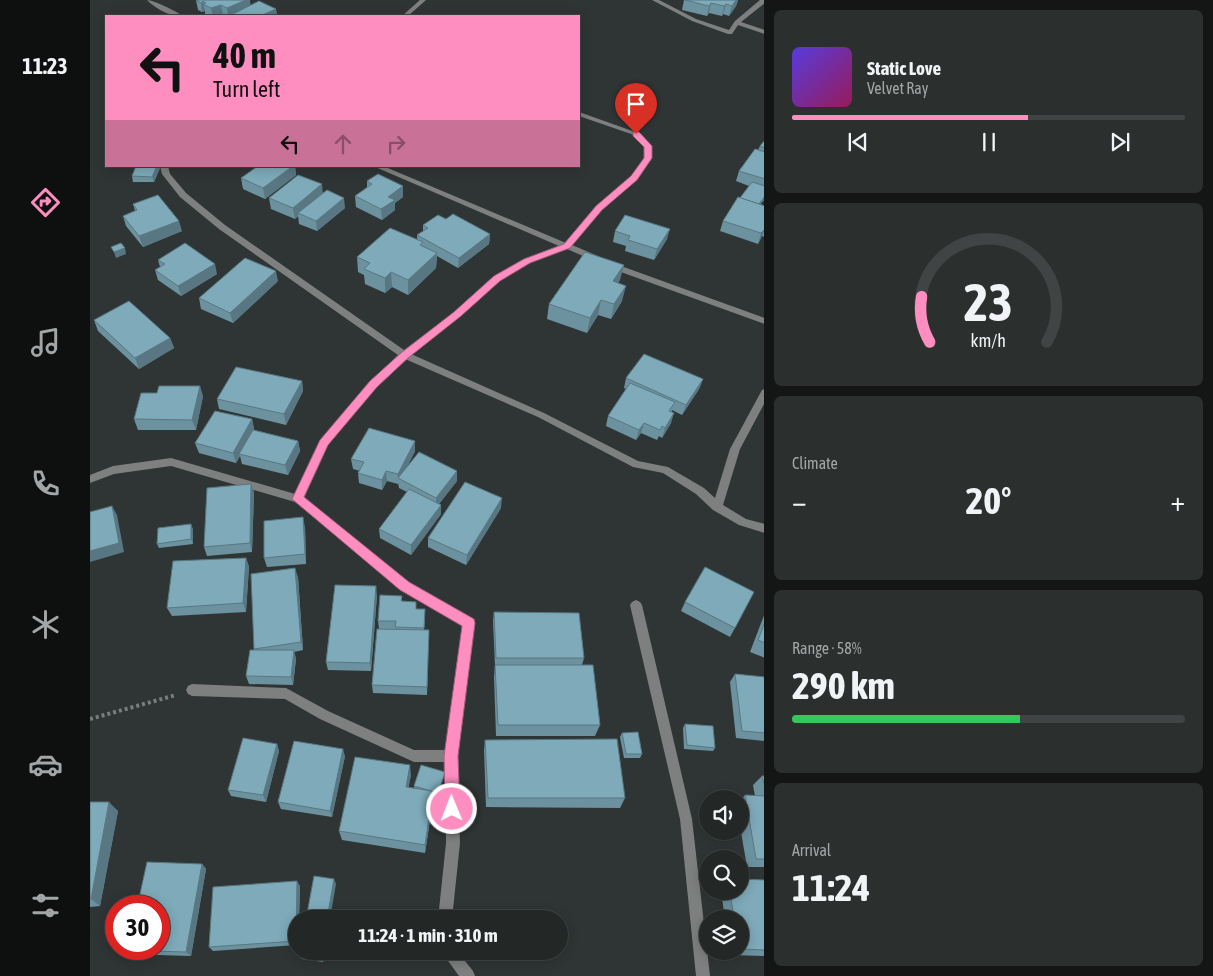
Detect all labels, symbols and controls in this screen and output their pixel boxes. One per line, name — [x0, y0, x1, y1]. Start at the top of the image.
icon: left — [130, 35, 195, 100]
text: 40 m — [213, 35, 276, 75]
text: 11:23 — [22, 53, 68, 79]
text: Static Love — [867, 57, 941, 79]
text: Turn left — [213, 76, 280, 102]
text: Velvet Ray — [867, 79, 928, 97]
pin — [615, 83, 657, 134]
icon: arrive — [622, 90, 650, 118]
icon: previous — [844, 128, 872, 156]
icon: pause — [975, 128, 1003, 156]
icon: next — [1106, 128, 1134, 156]
icon: left — [276, 130, 304, 158]
icon: ahead — [329, 130, 357, 158]
icon: right — [382, 130, 410, 158]
icon: directions — [28, 185, 63, 220]
text: 23 — [964, 272, 1013, 332]
icon: music — [28, 325, 63, 360]
text: km/h — [971, 330, 1006, 351]
text: Climate — [792, 454, 838, 472]
icon: phone — [28, 466, 63, 501]
text: 20° — [965, 479, 1012, 522]
text: − — [792, 485, 807, 517]
text: + — [1170, 485, 1185, 517]
icon: climate — [28, 607, 63, 642]
text: Range · 58% — [792, 639, 862, 657]
text: 290 km — [792, 664, 895, 707]
icon: car — [28, 747, 63, 782]
position arrow — [425, 782, 477, 834]
map controls — [699, 790, 749, 960]
button: sound — [699, 790, 749, 840]
text: Arrival — [792, 841, 831, 859]
button: search — [699, 850, 749, 900]
text: 11:24 — [792, 866, 870, 909]
icon: filters — [28, 888, 63, 923]
speed limit sign: 30 — [105, 895, 170, 960]
button: layers — [699, 910, 749, 960]
text: 11:24 · 1 min · 310 m — [358, 924, 498, 946]

